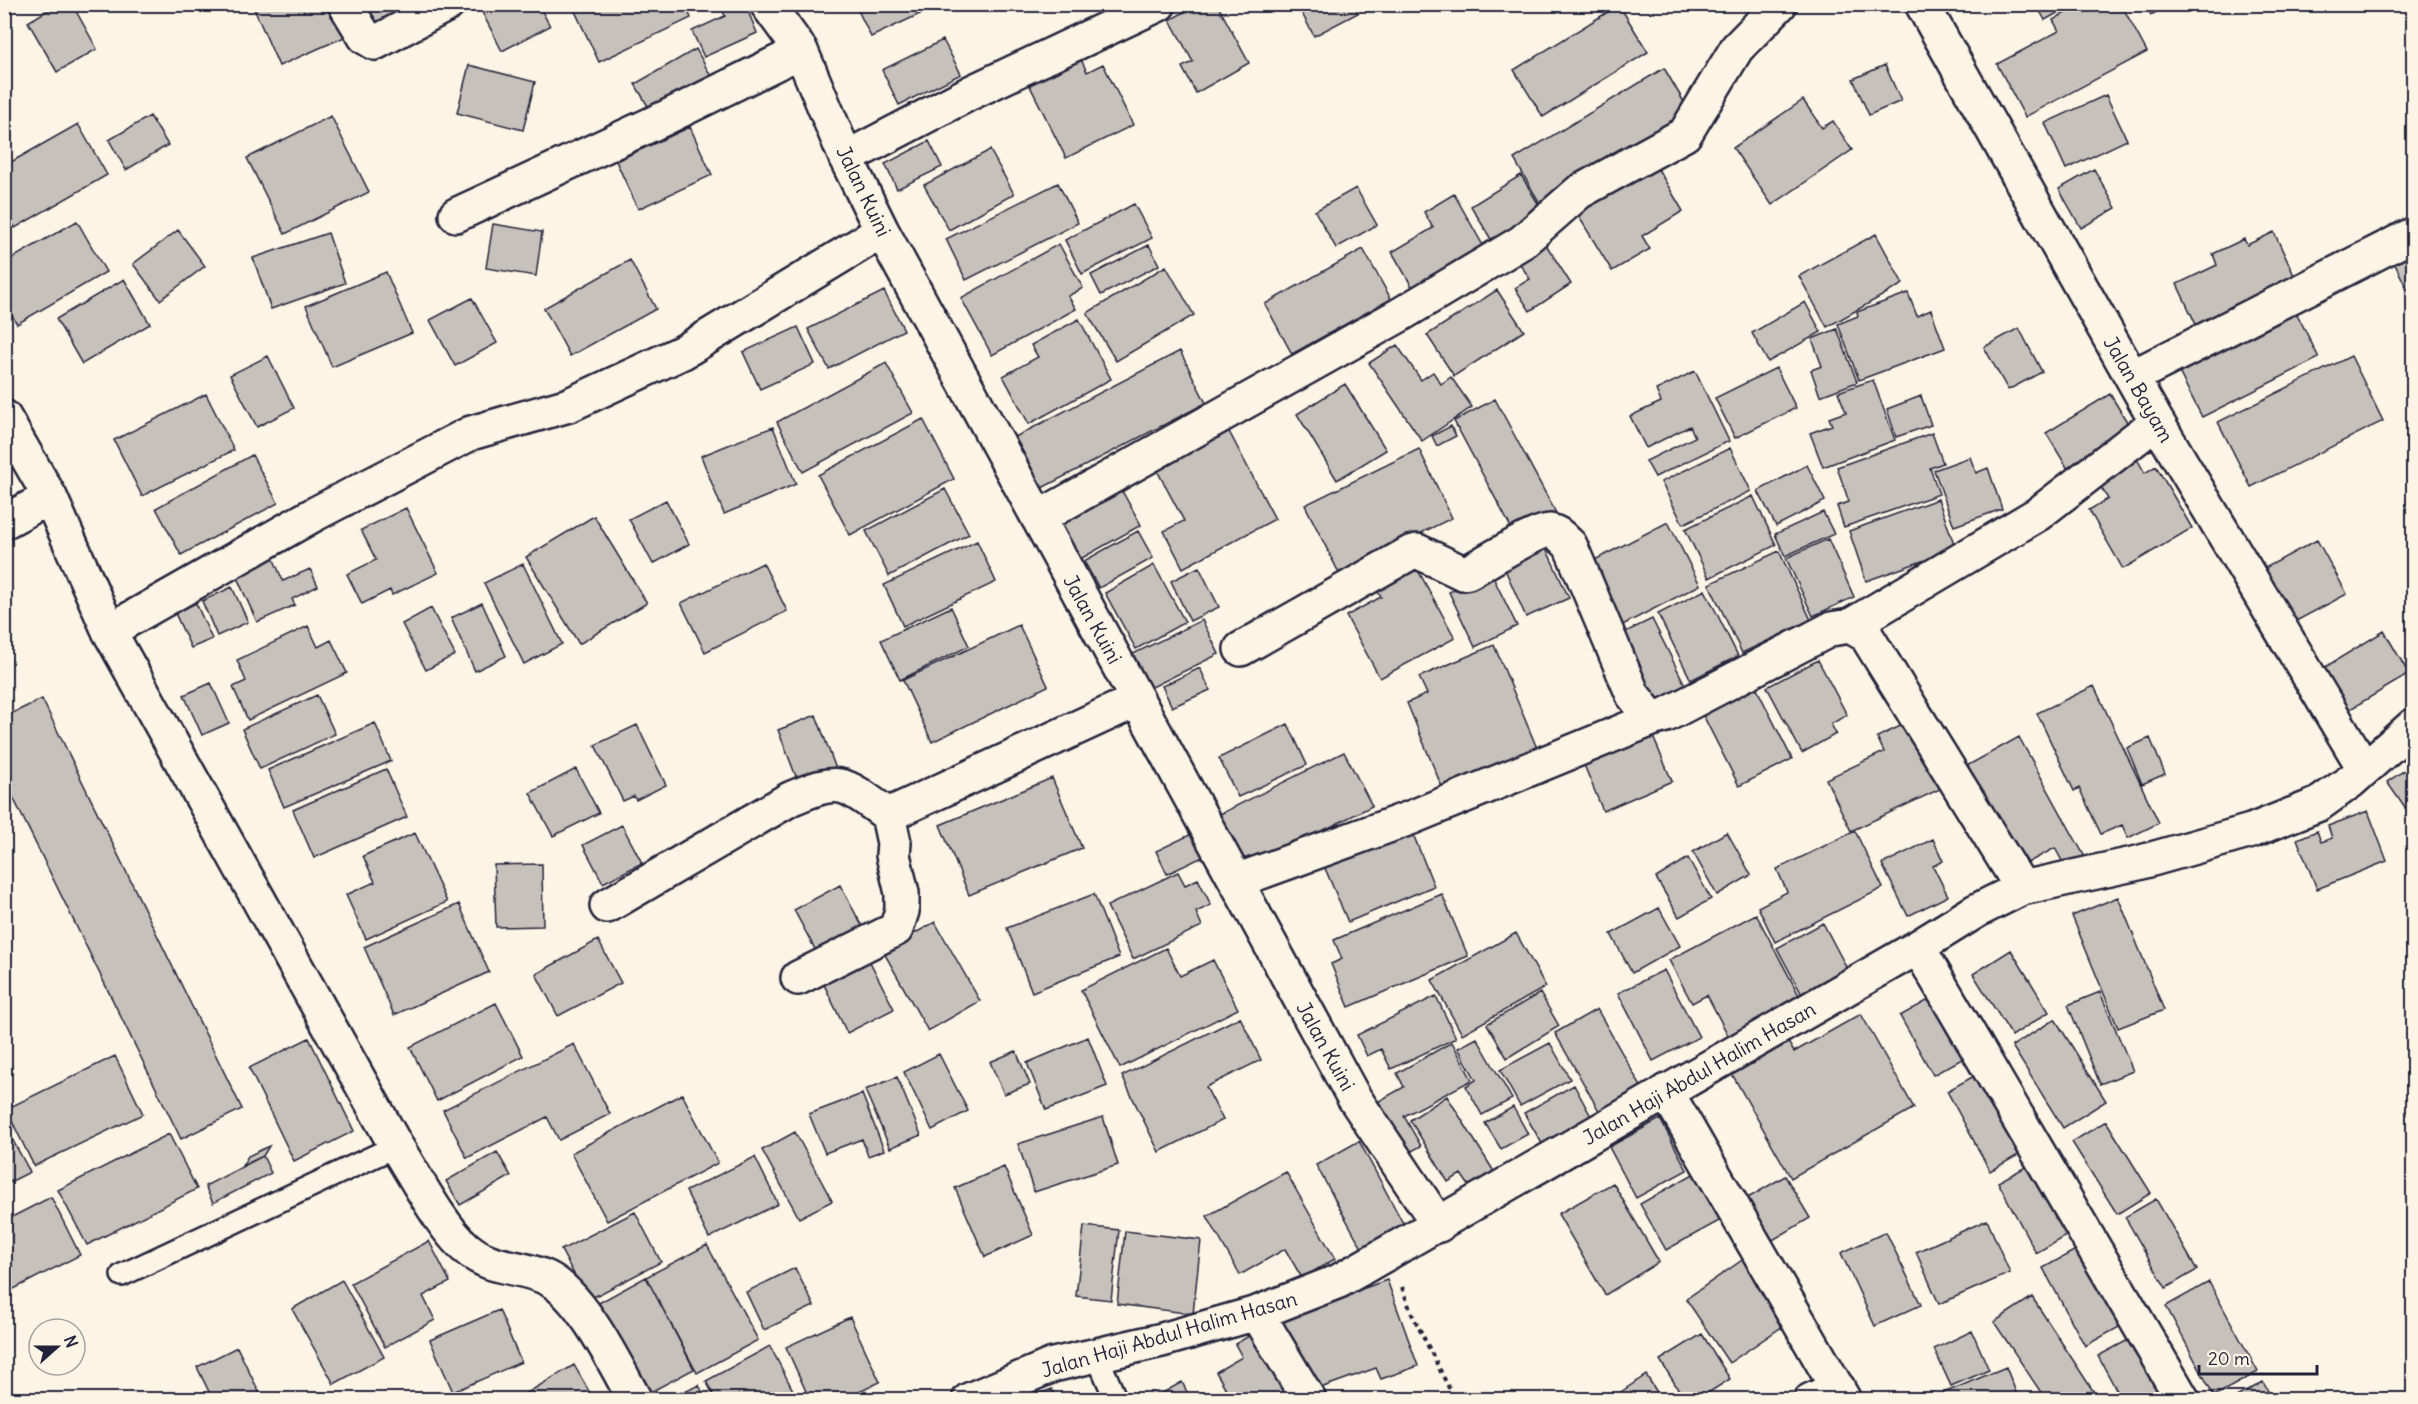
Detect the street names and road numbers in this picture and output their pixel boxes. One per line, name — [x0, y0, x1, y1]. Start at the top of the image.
street label: Jalan Kuini — [831, 141, 897, 241]
street label: Jalan Bayam — [2099, 331, 2179, 447]
street label: Jalan Kuini — [1058, 570, 1128, 668]
street label: Jalan Haji Abdul Halim Hasan — [1578, 996, 1820, 1150]
street label: Jalan Kuini — [1291, 997, 1361, 1095]
street label: Jalan Haji Abdul Halim Hasan — [1038, 1285, 1300, 1383]

